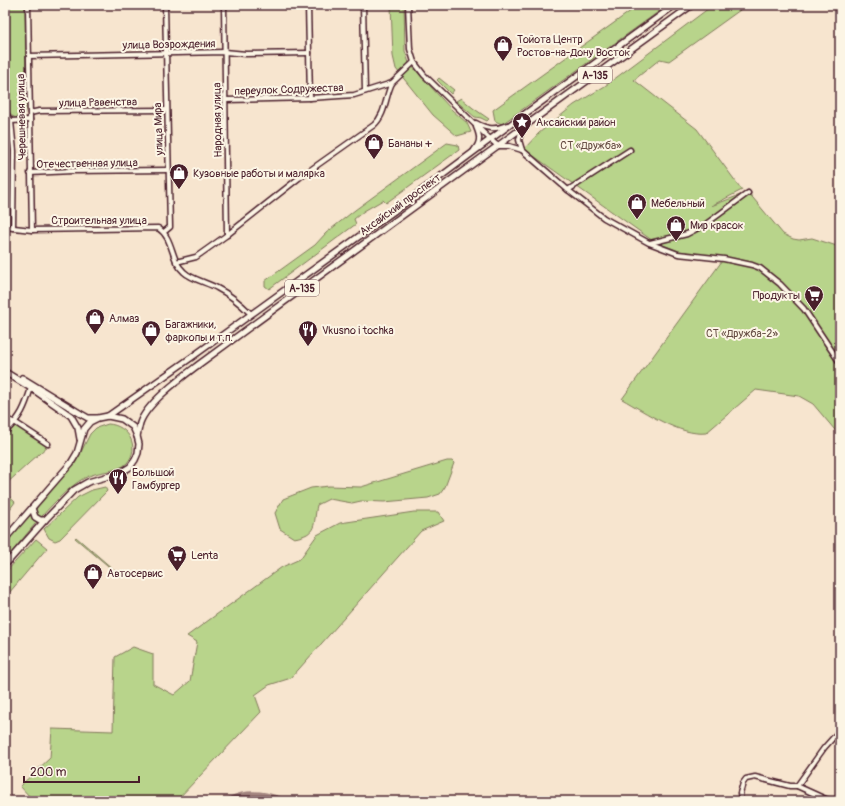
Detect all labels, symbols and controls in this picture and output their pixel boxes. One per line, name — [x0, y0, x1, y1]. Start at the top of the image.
place label: Тойота Центр Ростов-на-Дону Восток — [517, 33, 631, 59]
shop icon: Тойота Центр Ростов-на-Дону Восток — [492, 34, 514, 62]
street label: улица Возрождения — [121, 37, 216, 52]
road number: А-135 — [578, 67, 612, 83]
street label: Черешневая улица — [14, 73, 29, 161]
street label: переулок Содружества — [234, 81, 344, 98]
street label: Народная улица — [210, 82, 225, 158]
street label: улица Равенства — [58, 95, 137, 110]
street label: улица Мира — [151, 102, 166, 157]
place icon: Аксайский район — [511, 111, 533, 139]
place label: Аксайский район — [536, 116, 616, 129]
shop icon: Бананы + — [363, 132, 385, 160]
place label: Бананы + — [388, 137, 432, 150]
park label: СТ «Дружба» — [560, 139, 622, 152]
street label: Отечественная улица — [36, 156, 138, 171]
shop icon: Кузовные работы и малярка — [168, 162, 190, 190]
place label: Кузовные работы и малярка — [193, 167, 325, 180]
street label: Аксайский проспект — [357, 170, 444, 238]
shop icon: Мебельный — [626, 192, 648, 220]
place label: Мебельный — [651, 197, 705, 210]
street label: Строительная улица — [51, 214, 147, 227]
shop icon: Мир красок — [665, 214, 687, 242]
place label: Мир красок — [690, 219, 744, 232]
road number: А-135 — [285, 280, 319, 296]
supermarket icon: Продукты — [803, 284, 825, 312]
place label: Продукты — [753, 289, 800, 302]
shop icon: Алмаз — [84, 307, 106, 335]
place label: Алмаз — [109, 312, 140, 325]
place label: Багажники, фаркопы и т.п. — [165, 318, 233, 344]
shop icon: Багажники, фаркопы и т.п. — [140, 319, 162, 347]
restaurant icon: Vkusno i tochka — [297, 319, 319, 347]
place label: Vkusno i tochka — [322, 324, 394, 337]
park label: СТ «Дружба-2» — [706, 327, 778, 340]
place label: Большой Гамбургер — [132, 466, 180, 492]
restaurant icon: Большой Гамбургер — [107, 467, 129, 495]
supermarket icon: Lenta — [166, 544, 188, 572]
place label: Lenta — [191, 549, 218, 562]
shop icon: Автосервис — [82, 562, 104, 590]
place label: Автосервис — [107, 567, 163, 580]
scale bar — [24, 758, 139, 784]
text: 200 m — [30, 765, 67, 780]

